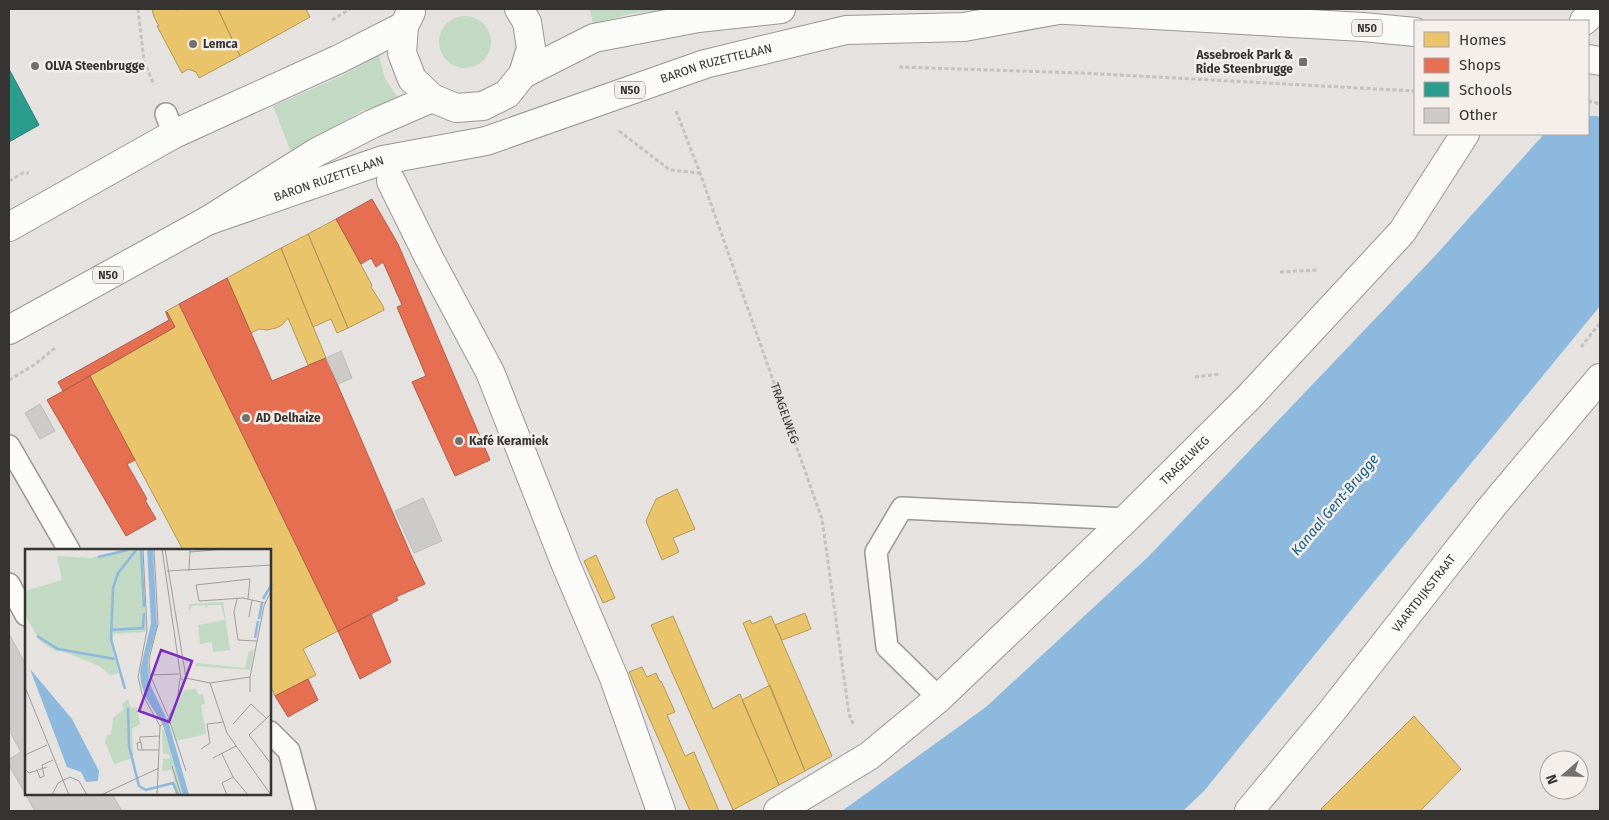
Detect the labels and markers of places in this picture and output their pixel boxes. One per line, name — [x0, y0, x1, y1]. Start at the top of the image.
place label: Lemca — [203, 37, 238, 51]
marker: Lemca — [187, 38, 199, 50]
place label: Assebroek Park & Ride Steenbrugge — [1196, 48, 1293, 76]
marker: Assebroek Park & Ride Steenbrugge — [1297, 56, 1309, 68]
place label: OLVA Steenbrugge — [45, 59, 145, 73]
marker: OLVA Steenbrugge — [29, 60, 41, 72]
place label: AD Delhaize — [255, 411, 321, 425]
marker: AD Delhaize — [240, 412, 252, 424]
place label: Kafé Keramiek — [469, 434, 549, 448]
marker: Kafé Keramiek — [453, 435, 465, 447]

